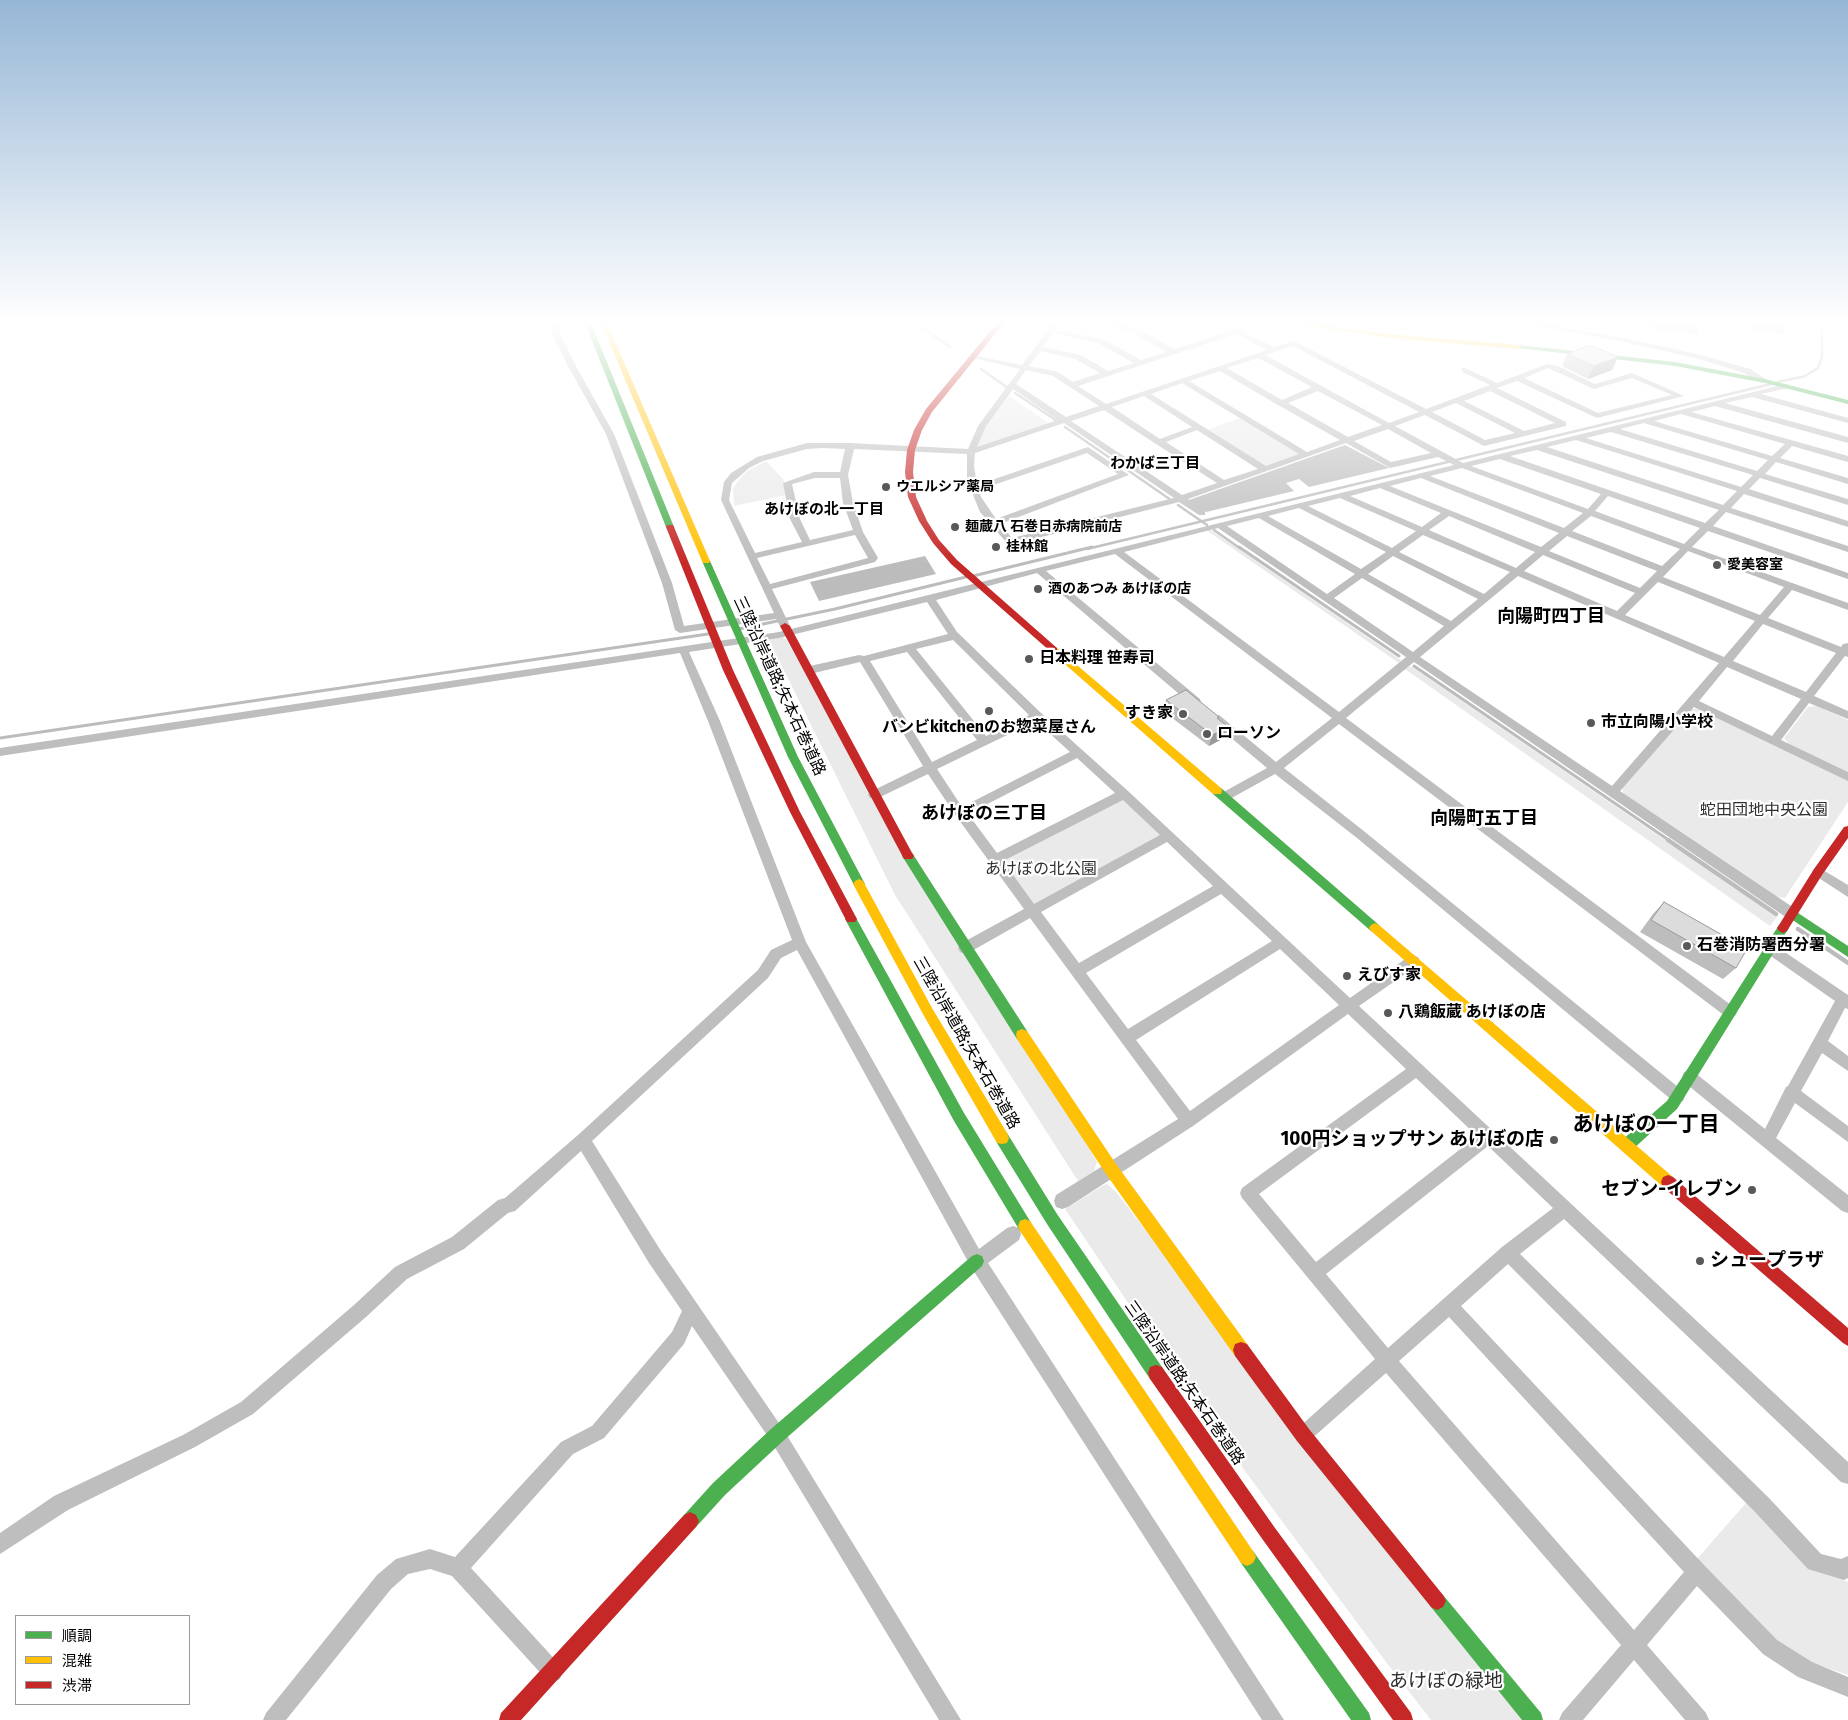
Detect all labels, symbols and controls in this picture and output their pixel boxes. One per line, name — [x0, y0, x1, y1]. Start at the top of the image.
district label: わかば三丁目 — [1110, 455, 1200, 473]
place label: ウエルシア薬局 — [896, 479, 994, 495]
marker: ウエルシア薬局 — [880, 481, 892, 493]
district label: あけぼの北一丁目 — [764, 501, 884, 519]
place label: 麺蔵八 石巻日赤病院前店 — [965, 519, 1122, 535]
marker: 麺蔵八 石巻日赤病院前店 — [949, 521, 961, 533]
place label: 桂林館 — [1006, 539, 1048, 555]
marker: 桂林館 — [990, 541, 1002, 553]
place label: 愛美容室 — [1727, 557, 1783, 573]
marker: 愛美容室 — [1711, 559, 1723, 571]
place label: 酒のあつみ あけぼの店 — [1048, 581, 1191, 597]
marker: 酒のあつみ あけぼの店 — [1032, 583, 1044, 595]
street label: 三陸沿岸道路;矢本石巻道路 — [729, 593, 829, 779]
district label: 向陽町四丁目 — [1497, 606, 1605, 628]
place label: 日本料理 笹寿司 — [1039, 649, 1155, 669]
marker: 日本料理 笹寿司 — [1023, 653, 1035, 665]
place label: すき家 — [1125, 704, 1173, 724]
marker: バンビkitchenのお惣菜屋さん — [983, 705, 995, 717]
marker: すき家 — [1177, 708, 1189, 720]
place label: 市立向陽小学校 — [1601, 713, 1713, 733]
marker: 市立向陽小学校 — [1585, 717, 1597, 729]
place label: バンビkitchenのお惣菜屋さん — [882, 718, 1096, 738]
place label: ローソン — [1217, 724, 1281, 744]
marker: ローソン — [1201, 728, 1213, 740]
park label: 蛇田団地中央公園 — [1700, 801, 1828, 821]
district label: あけぼの三丁目 — [921, 803, 1047, 825]
district label: 向陽町五丁目 — [1430, 808, 1538, 830]
park label: あけぼの北公園 — [985, 860, 1097, 880]
place label: 石巻消防署西分署 — [1697, 936, 1825, 956]
marker: 石巻消防署西分署 — [1681, 940, 1693, 952]
street label: 三陸沿岸道路;矢本石巻道路 — [909, 953, 1023, 1133]
place label: えびす家 — [1357, 966, 1421, 986]
marker: えびす家 — [1341, 970, 1353, 982]
place label: 八鶏飯蔵 あけぼの店 — [1398, 1003, 1546, 1023]
marker: 八鶏飯蔵 あけぼの店 — [1382, 1007, 1394, 1019]
district label: あけぼの一丁目 — [1573, 1112, 1719, 1138]
place label: 100円ショップサン あけぼの店 — [1280, 1129, 1544, 1151]
marker: 100円ショップサン あけぼの店 — [1548, 1134, 1560, 1146]
place label: セブン-イレブン — [1601, 1179, 1742, 1201]
marker: セブン-イレブン — [1746, 1184, 1758, 1196]
place label: シュープラザ — [1710, 1250, 1824, 1272]
marker: シュープラザ — [1694, 1255, 1706, 1267]
street label: 三陸沿岸道路;矢本石巻道路 — [1120, 1297, 1248, 1469]
legend — [15, 1615, 190, 1705]
text: 順調 — [62, 1627, 92, 1645]
text: 混雑 — [62, 1652, 92, 1670]
park label: あけぼの緑地 — [1389, 1671, 1503, 1693]
text: 渋滞 — [62, 1677, 92, 1695]

